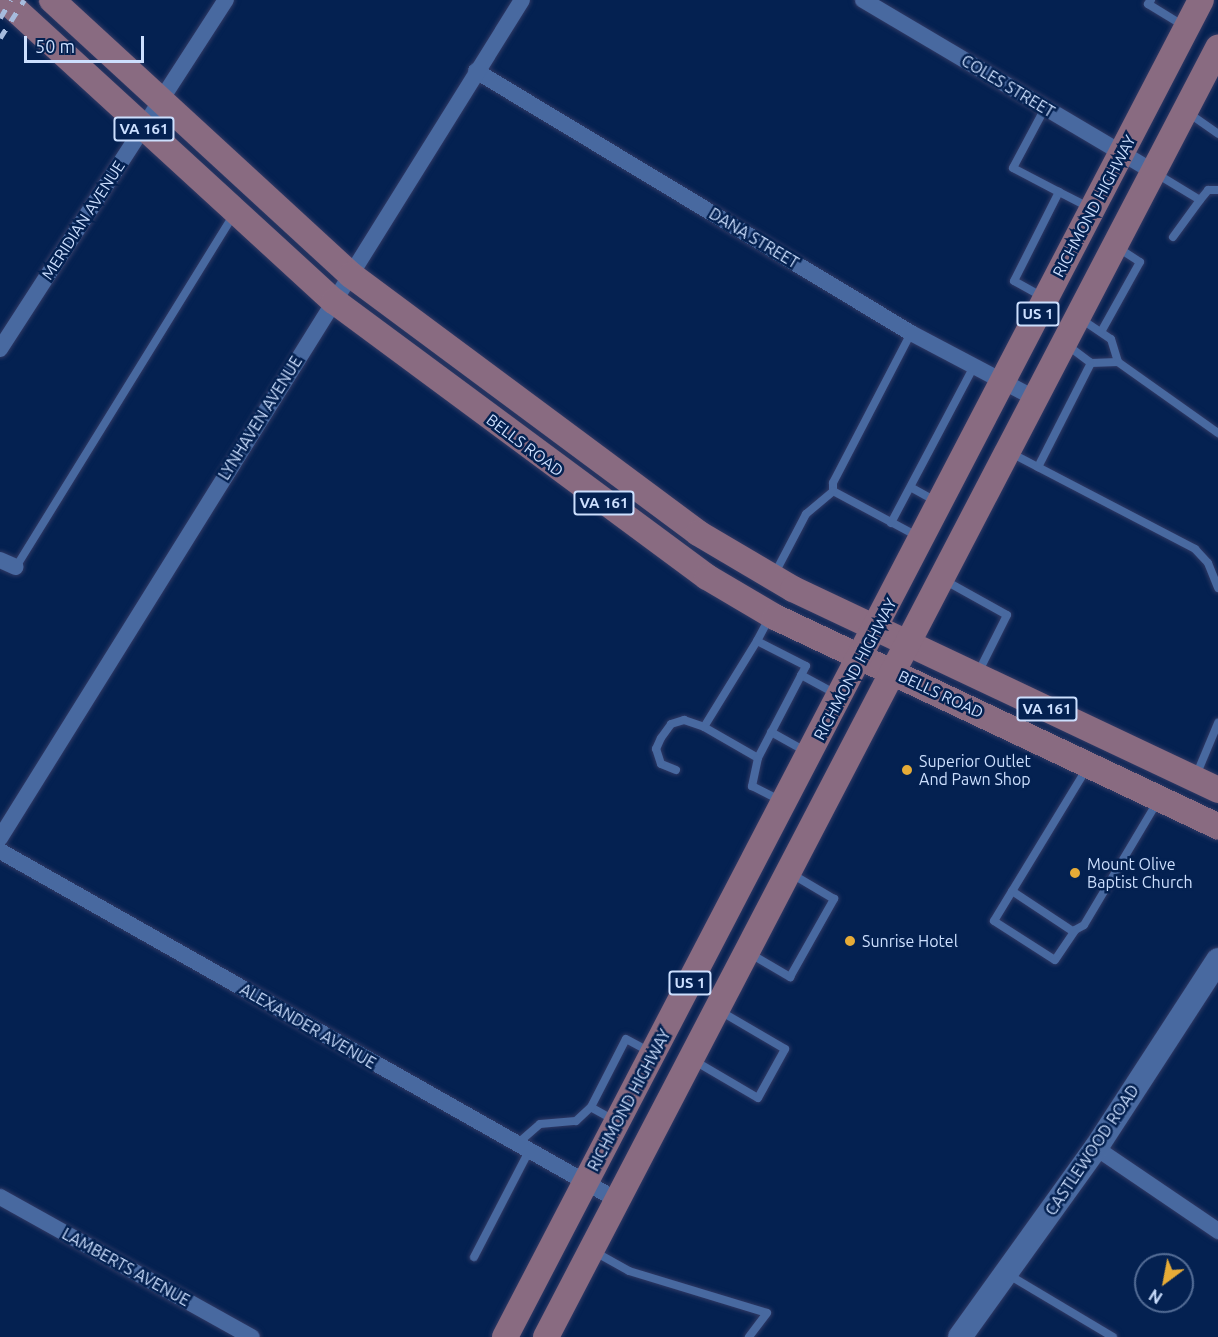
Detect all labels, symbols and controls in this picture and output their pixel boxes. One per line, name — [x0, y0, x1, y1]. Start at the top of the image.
scale bar — [27, 24, 147, 62]
text: 50 m — [35, 36, 75, 56]
street label: COLES STREET — [958, 51, 1058, 121]
road number: VA 161 — [112, 117, 176, 141]
street label: RICHMOND HIGHWAY — [1048, 132, 1140, 280]
street label: MERIDIAN AVENUE — [37, 157, 129, 283]
street label: DANA STREET — [706, 204, 802, 272]
road number: US 1 — [1016, 302, 1060, 326]
street label: LYNHAVEN AVENUE — [214, 353, 306, 483]
street label: BELLS ROAD — [483, 410, 567, 480]
road number: VA 161 — [572, 491, 636, 515]
street label: RICHMOND HIGHWAY — [809, 595, 901, 743]
street label: BELLS ROAD — [895, 666, 987, 722]
road number: VA 161 — [1016, 697, 1078, 721]
place label: Superior Outlet And Pawn Shop — [919, 751, 1031, 789]
marker: Superior Outlet And Pawn Shop — [900, 763, 914, 777]
place label: Mount Olive Baptist Church — [1087, 854, 1193, 892]
marker: Mount Olive Baptist Church — [1068, 866, 1082, 880]
place label: Sunrise Hotel — [862, 931, 958, 951]
marker: Sunrise Hotel — [843, 934, 857, 948]
road number: US 1 — [668, 971, 712, 995]
street label: ALEXANDER AVENUE — [237, 979, 379, 1073]
street label: RICHMOND HIGHWAY — [583, 1026, 675, 1174]
street label: CASTLEWOOD ROAD — [1041, 1081, 1143, 1219]
street label: LAMBERTS AVENUE — [59, 1224, 193, 1310]
north arrow — [1134, 1253, 1194, 1313]
text: N — [1146, 1286, 1165, 1307]

